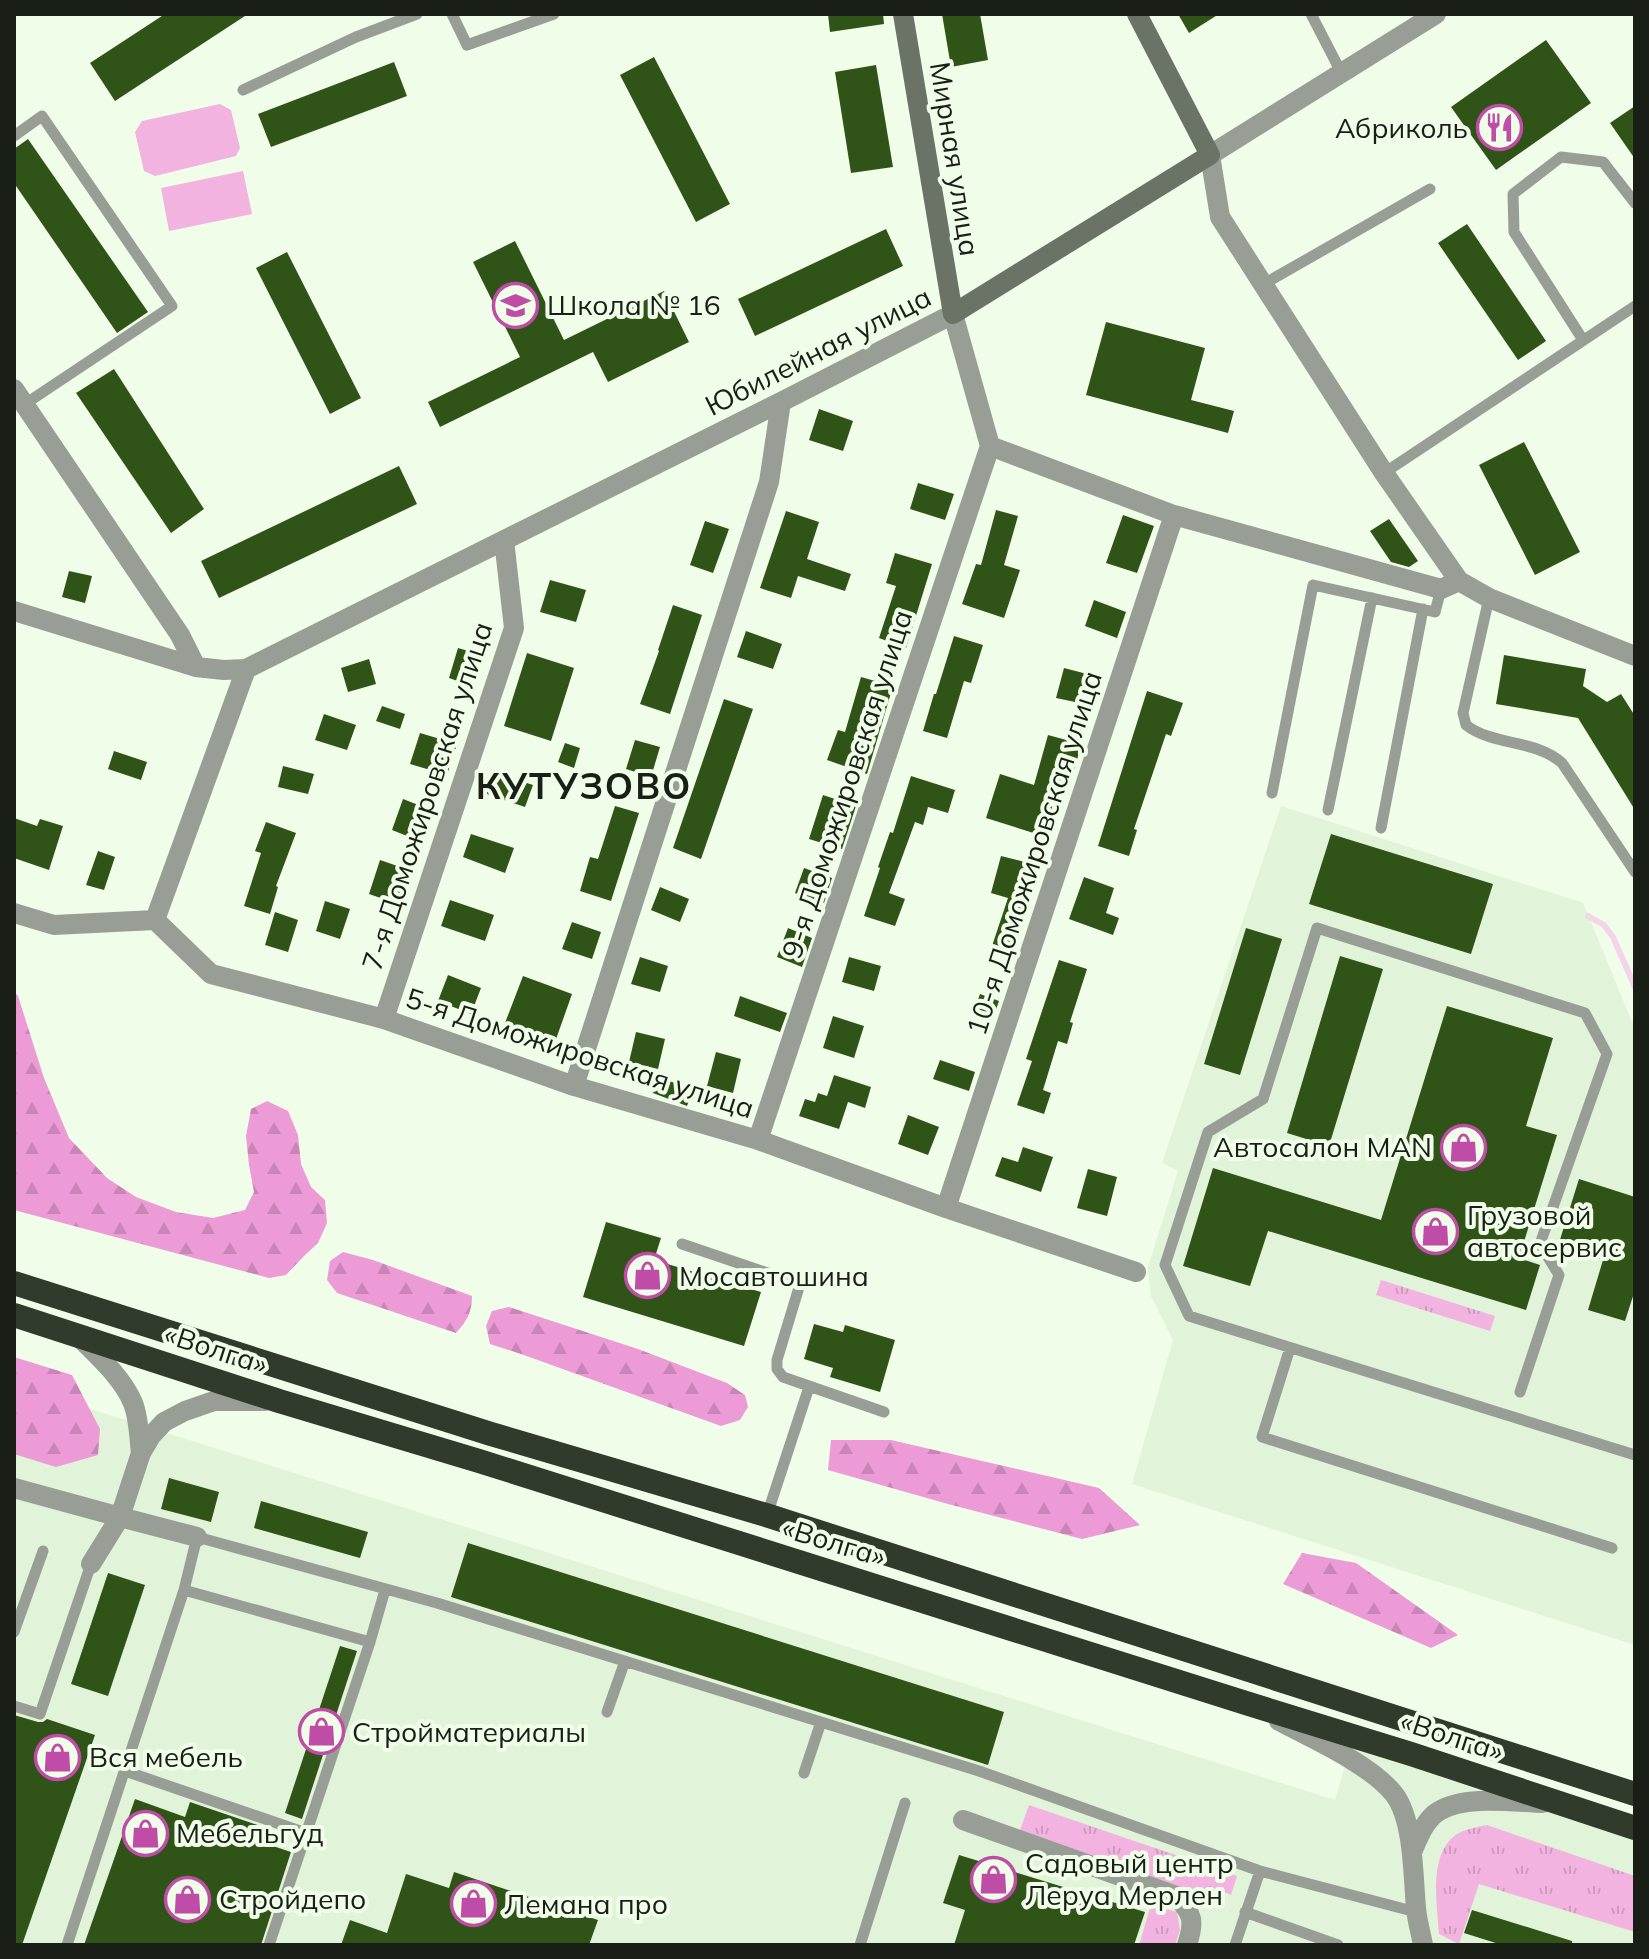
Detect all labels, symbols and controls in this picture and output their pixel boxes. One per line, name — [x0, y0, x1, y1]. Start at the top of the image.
street label: Мирная улица — [923, 59, 988, 258]
restaurant icon: Абриколь — [1475, 104, 1523, 152]
place label: Абриколь — [1335, 110, 1468, 145]
street label: Юбилейная улица — [699, 278, 937, 423]
school or university icon: Школа № 16 — [492, 281, 540, 329]
place label: Школа № 16 — [547, 287, 721, 322]
street label: 9-я Доможировская улица — [774, 605, 919, 962]
street label: 7-я Доможировская улица — [354, 617, 499, 974]
street label: 10-я Доможировская улица — [958, 666, 1109, 1039]
district label: КУТУЗОВО — [476, 763, 692, 808]
street label: 5-я Доможировская улица — [402, 980, 759, 1125]
shop icon: Автосалон MAN — [1439, 1123, 1487, 1171]
place label: Автосалон MAN — [1213, 1129, 1432, 1164]
place label: Грузовой автосервис — [1467, 1197, 1622, 1264]
shop icon: Грузовой автосервис — [1412, 1207, 1460, 1255]
shop icon: Мосавтошина — [624, 1252, 672, 1300]
place label: Мосавтошина — [679, 1258, 869, 1293]
street label: «Волга» — [160, 1316, 272, 1382]
street label: «Волга» — [778, 1509, 890, 1574]
street label: «Волга» — [1396, 1703, 1508, 1769]
shop icon: Стройматериалы — [297, 1708, 345, 1756]
place label: Стройматериалы — [352, 1714, 586, 1749]
shop icon: Вся мебель — [34, 1733, 82, 1781]
place label: Вся мебель — [89, 1739, 243, 1774]
shop icon: Мебельгуд — [121, 1809, 169, 1857]
place label: Мебельгуд — [176, 1815, 323, 1850]
place label: Садовый центр Леруа Мерлен — [1025, 1845, 1234, 1912]
shop icon: Садовый центр Леруа Мерлен — [970, 1855, 1018, 1903]
shop icon: Стройдепо — [164, 1875, 212, 1923]
shop icon: Лемана про — [449, 1880, 497, 1928]
place label: Стройдепо — [219, 1881, 366, 1916]
place label: Лемана про — [504, 1886, 668, 1921]

